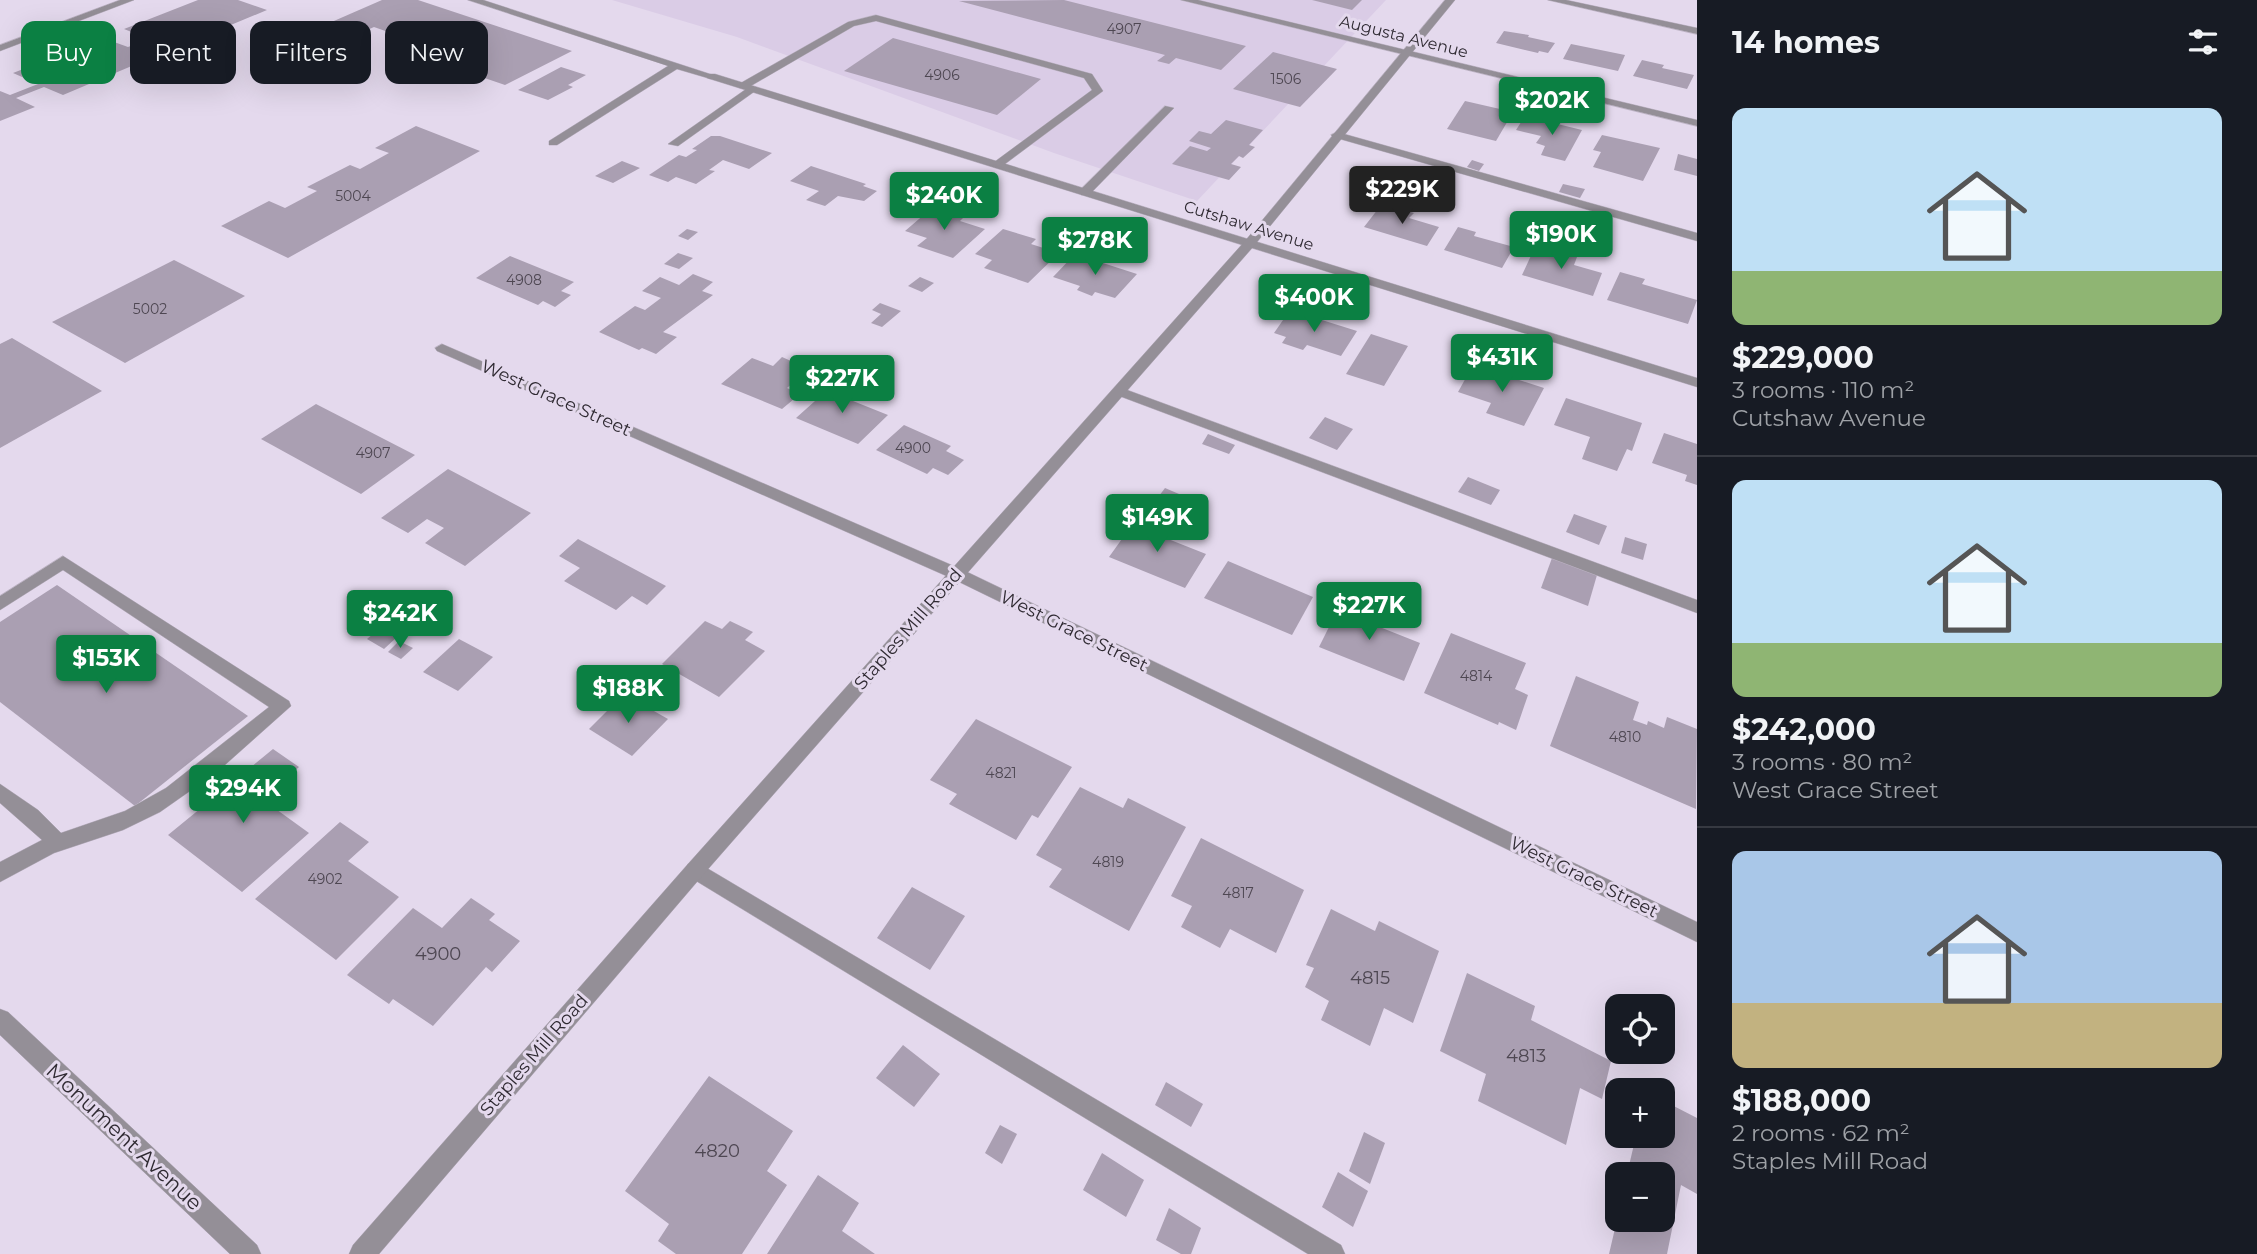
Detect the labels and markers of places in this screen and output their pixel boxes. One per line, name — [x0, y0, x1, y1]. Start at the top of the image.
pin: $202K — [1503, 78, 1601, 137]
pin: $229K — [1353, 166, 1451, 226]
pin: $240K — [895, 173, 993, 232]
pin: $190K — [1512, 212, 1610, 271]
pin: $278K — [1046, 218, 1144, 277]
pin: $400K — [1265, 274, 1363, 334]
pin: $431K — [1453, 334, 1551, 394]
pin: $227K — [793, 356, 891, 415]
pin: $149K — [1108, 494, 1206, 554]
pin: $227K — [1320, 582, 1418, 642]
pin: $242K — [351, 590, 449, 650]
pin: $153K — [57, 636, 155, 695]
pin: $188K — [579, 666, 677, 725]
pin: $294K — [194, 766, 292, 825]

